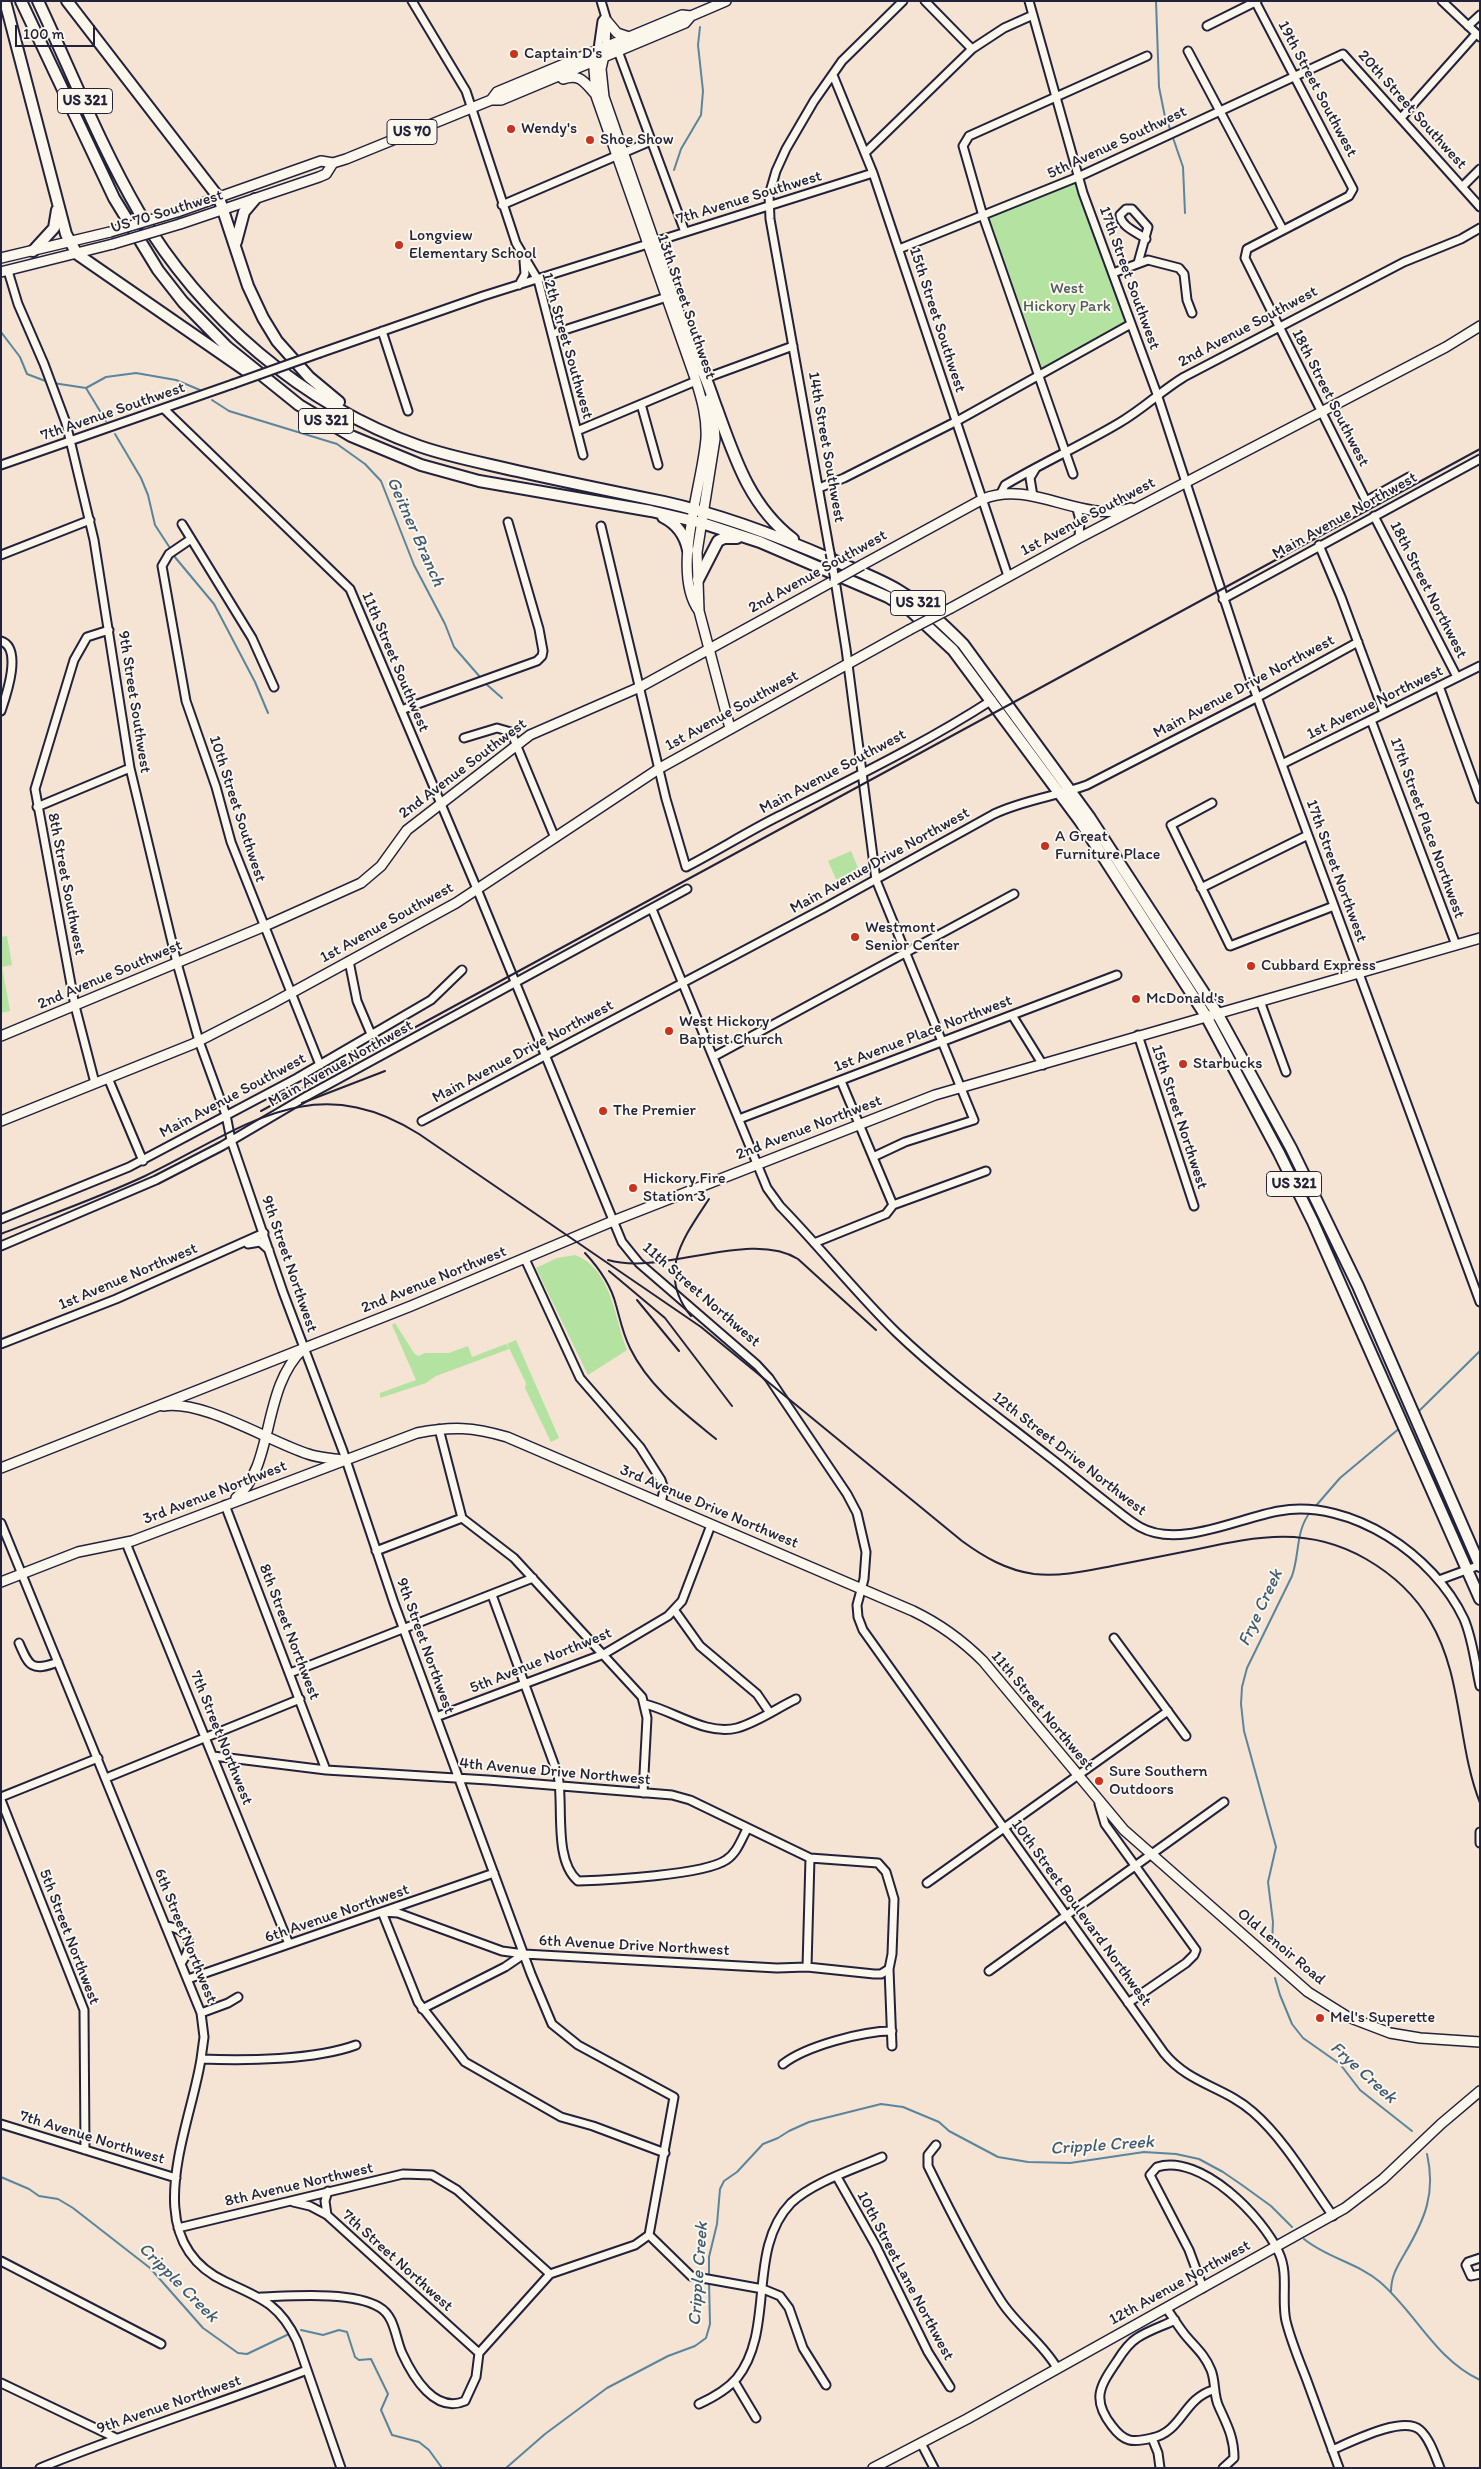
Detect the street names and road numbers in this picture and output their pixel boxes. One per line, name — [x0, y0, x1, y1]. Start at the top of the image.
street label: 19th Street Southwest — [1273, 18, 1361, 160]
street label: 20th Street Southwest — [1353, 46, 1471, 174]
road number: US 321 — [58, 88, 112, 114]
street label: 5th Avenue Southwest — [1044, 102, 1190, 184]
road number: US 70 — [387, 120, 437, 144]
street label: 7th Avenue Southwest — [674, 167, 824, 229]
street label: US 70 Southwest — [109, 186, 225, 238]
street label: 17th Street Southwest — [1094, 204, 1164, 352]
street label: 13th Street Southwest — [652, 232, 720, 382]
street label: 15th Street Southwest — [904, 245, 970, 395]
street label: 12th Street Southwest — [537, 271, 597, 421]
street label: 2nd Avenue Southwest — [1175, 282, 1321, 372]
street label: 18th Street Southwest — [1287, 326, 1373, 470]
street label: 14th Street Southwest — [803, 370, 849, 524]
street label: 7th Avenue Southwest — [38, 378, 188, 446]
road number: US 321 — [298, 408, 354, 434]
street label: Main Avenue Northwest — [1269, 468, 1421, 564]
street label: 1st Avenue Southwest — [1017, 473, 1159, 561]
street label: 18th Street Northwest — [1385, 518, 1471, 662]
street label: 2nd Avenue Southwest — [746, 526, 890, 618]
street label: 11th Street Southwest — [357, 589, 433, 735]
road number: US 321 — [890, 590, 946, 616]
street label: 9th Street Southwest — [113, 629, 155, 775]
street label: Main Avenue Drive Northwest — [1150, 631, 1338, 743]
street label: 1st Avenue Northwest — [1304, 662, 1446, 744]
street label: 1st Avenue Southwest — [662, 666, 802, 756]
street label: 2nd Avenue Southwest — [395, 715, 531, 823]
street label: Main Avenue Southwest — [756, 725, 910, 819]
street label: 10th Street Southwest — [204, 733, 270, 885]
street label: 17th Street Place Northwest — [1385, 735, 1469, 921]
street label: 17th Street Northwest — [1301, 797, 1371, 945]
street label: Main Avenue Drive Northwest — [787, 804, 973, 918]
street label: 8th Street Southwest — [43, 811, 89, 957]
street label: 1st Avenue Southwest — [317, 878, 457, 968]
street label: 2nd Avenue Southwest — [35, 936, 185, 1014]
street label: 1st Avenue Place Northwest — [831, 991, 1015, 1077]
street label: Main Avenue Drive Northwest — [429, 996, 617, 1108]
street label: Main Avenue Northwest — [265, 1016, 417, 1112]
street label: 15th Street Northwest — [1147, 1042, 1211, 1192]
street label: Main Avenue Southwest — [156, 1049, 310, 1143]
street label: 2nd Avenue Northwest — [733, 1091, 885, 1165]
road number: US 321 — [1266, 1172, 1322, 1196]
street label: 9th Street Northwest — [257, 1193, 321, 1335]
street label: 1st Avenue Northwest — [56, 1239, 200, 1315]
street label: 11th Street Northwest — [638, 1239, 764, 1351]
street label: 2nd Avenue Northwest — [359, 1242, 509, 1318]
street label: 12th Street Drive Northwest — [988, 1388, 1150, 1520]
street label: 3rd Avenue Northwest — [140, 1457, 290, 1529]
street label: 3rd Avenue Drive Northwest — [617, 1461, 801, 1553]
street label: 8th Street Northwest — [254, 1561, 324, 1703]
street label: 9th Street Northwest — [391, 1575, 459, 1717]
street label: 5th Avenue Northwest — [467, 1624, 615, 1698]
street label: 11th Street Northwest — [986, 1647, 1098, 1775]
street label: 7th Street Northwest — [185, 1668, 257, 1808]
street label: 4th Avenue Drive Northwest — [458, 1754, 652, 1790]
street label: 10th Street Boulevard Northwest — [1007, 1816, 1155, 2010]
street label: 6th Street Northwest — [149, 1866, 221, 2006]
street label: 5th Street Northwest — [34, 1867, 104, 2007]
street label: 6th Avenue Northwest — [262, 1880, 412, 1948]
street label: Old Lenoir Road — [1233, 1905, 1329, 1989]
street label: 6th Avenue Drive Northwest — [538, 1931, 730, 1961]
street label: 7th Avenue Northwest — [17, 2107, 167, 2169]
street label: 8th Avenue Northwest — [223, 2159, 375, 2211]
street label: 10th Street Lane Northwest — [852, 2188, 958, 2364]
street label: 7th Street Northwest — [337, 2206, 457, 2316]
street label: 12th Avenue Northwest — [1106, 2236, 1254, 2330]
street label: 9th Avenue Northwest — [94, 2371, 244, 2439]

